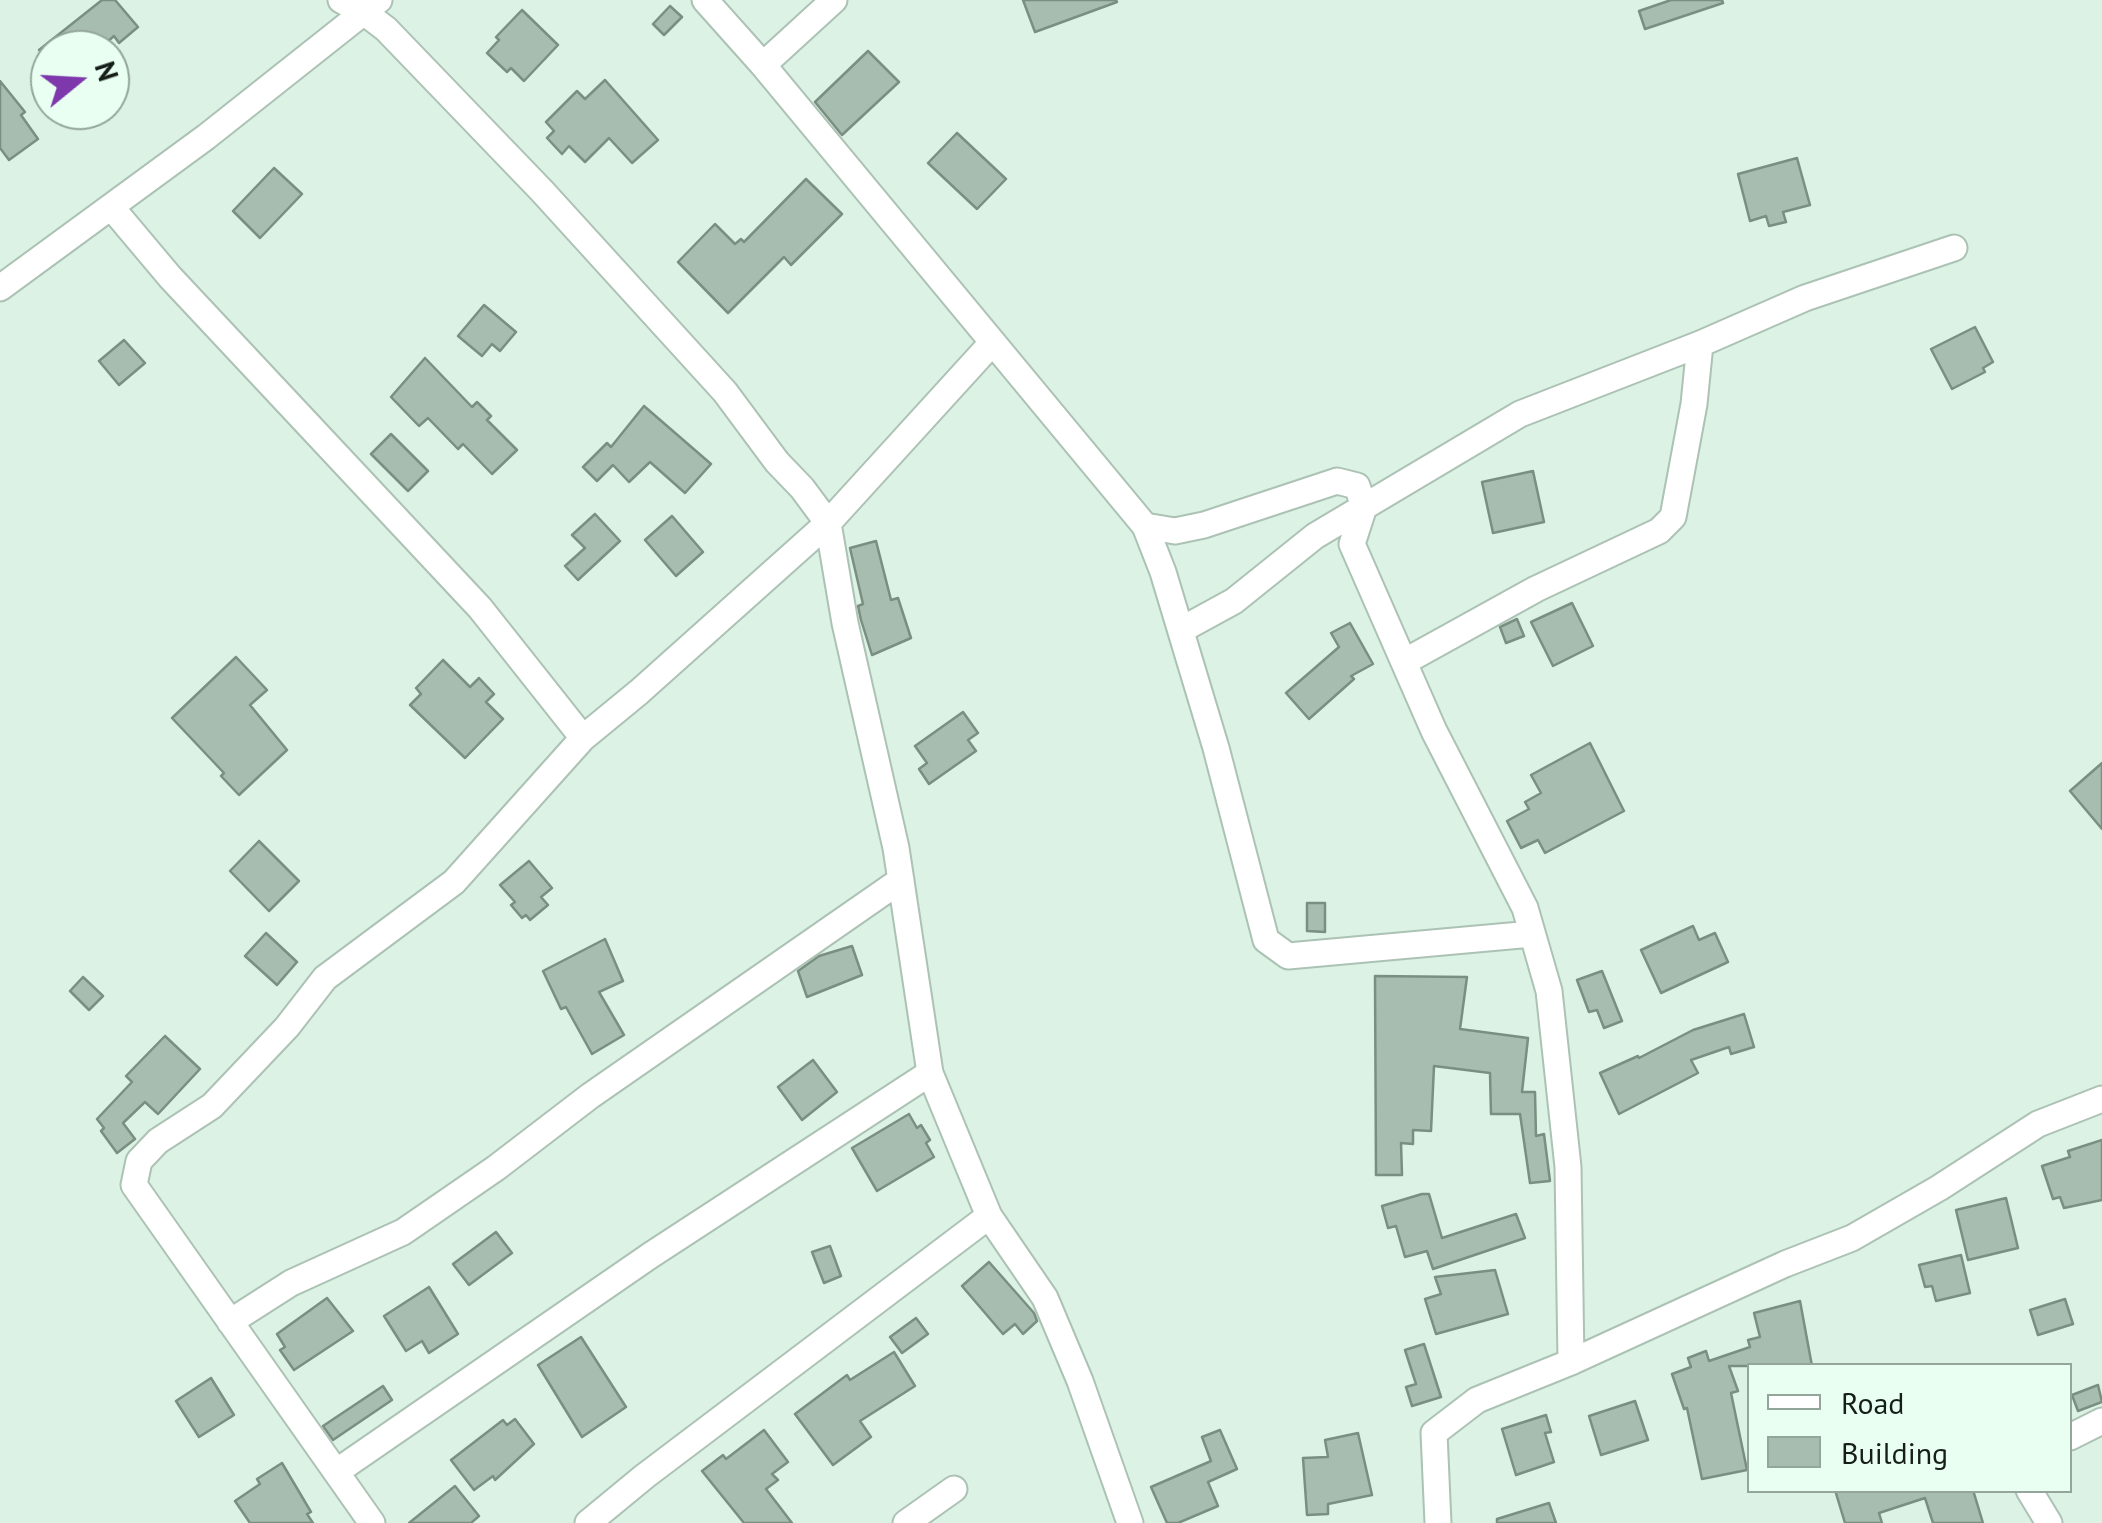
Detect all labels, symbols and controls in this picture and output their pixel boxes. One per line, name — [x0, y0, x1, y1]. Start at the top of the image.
north arrow — [30, 30, 130, 130]
text: N — [87, 57, 128, 86]
legend — [1747, 1363, 2072, 1493]
text: Road — [1841, 1383, 1905, 1422]
text: Building — [1841, 1433, 1948, 1472]

